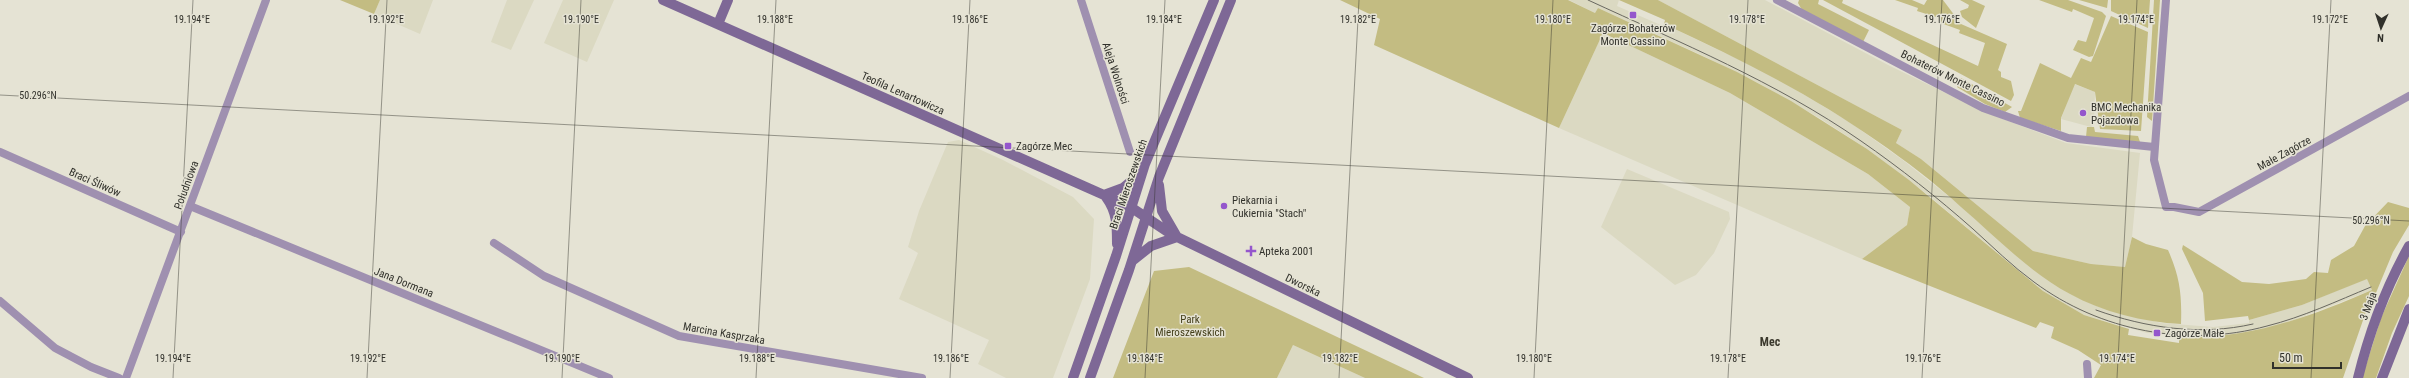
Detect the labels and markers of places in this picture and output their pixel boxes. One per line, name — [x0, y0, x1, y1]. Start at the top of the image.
marker: Zagórze Bohaterów Monte Cassino — [1628, 10, 1638, 20]
place label: Zagórze Bohaterów Monte Cassino — [1591, 22, 1675, 48]
place label: BMC Mechanika Pojazdowa — [2091, 101, 2161, 127]
marker: BMC Mechanika Pojazdowa — [2078, 108, 2088, 118]
place label: Zagórze Mec — [1016, 140, 1072, 153]
marker: Zagórze Mec — [1003, 141, 1013, 151]
place label: Piekarnia i Cukiernia "Stach" — [1232, 194, 1306, 220]
marker: Piekarnia i Cukiernia "Stach" — [1219, 201, 1229, 211]
place label: Apteka 2001 — [1259, 245, 1314, 258]
marker: Apteka 2001 — [1246, 246, 1256, 256]
place label: Zagórze Małe — [2165, 327, 2224, 340]
marker: Zagórze Małe — [2152, 328, 2162, 338]

